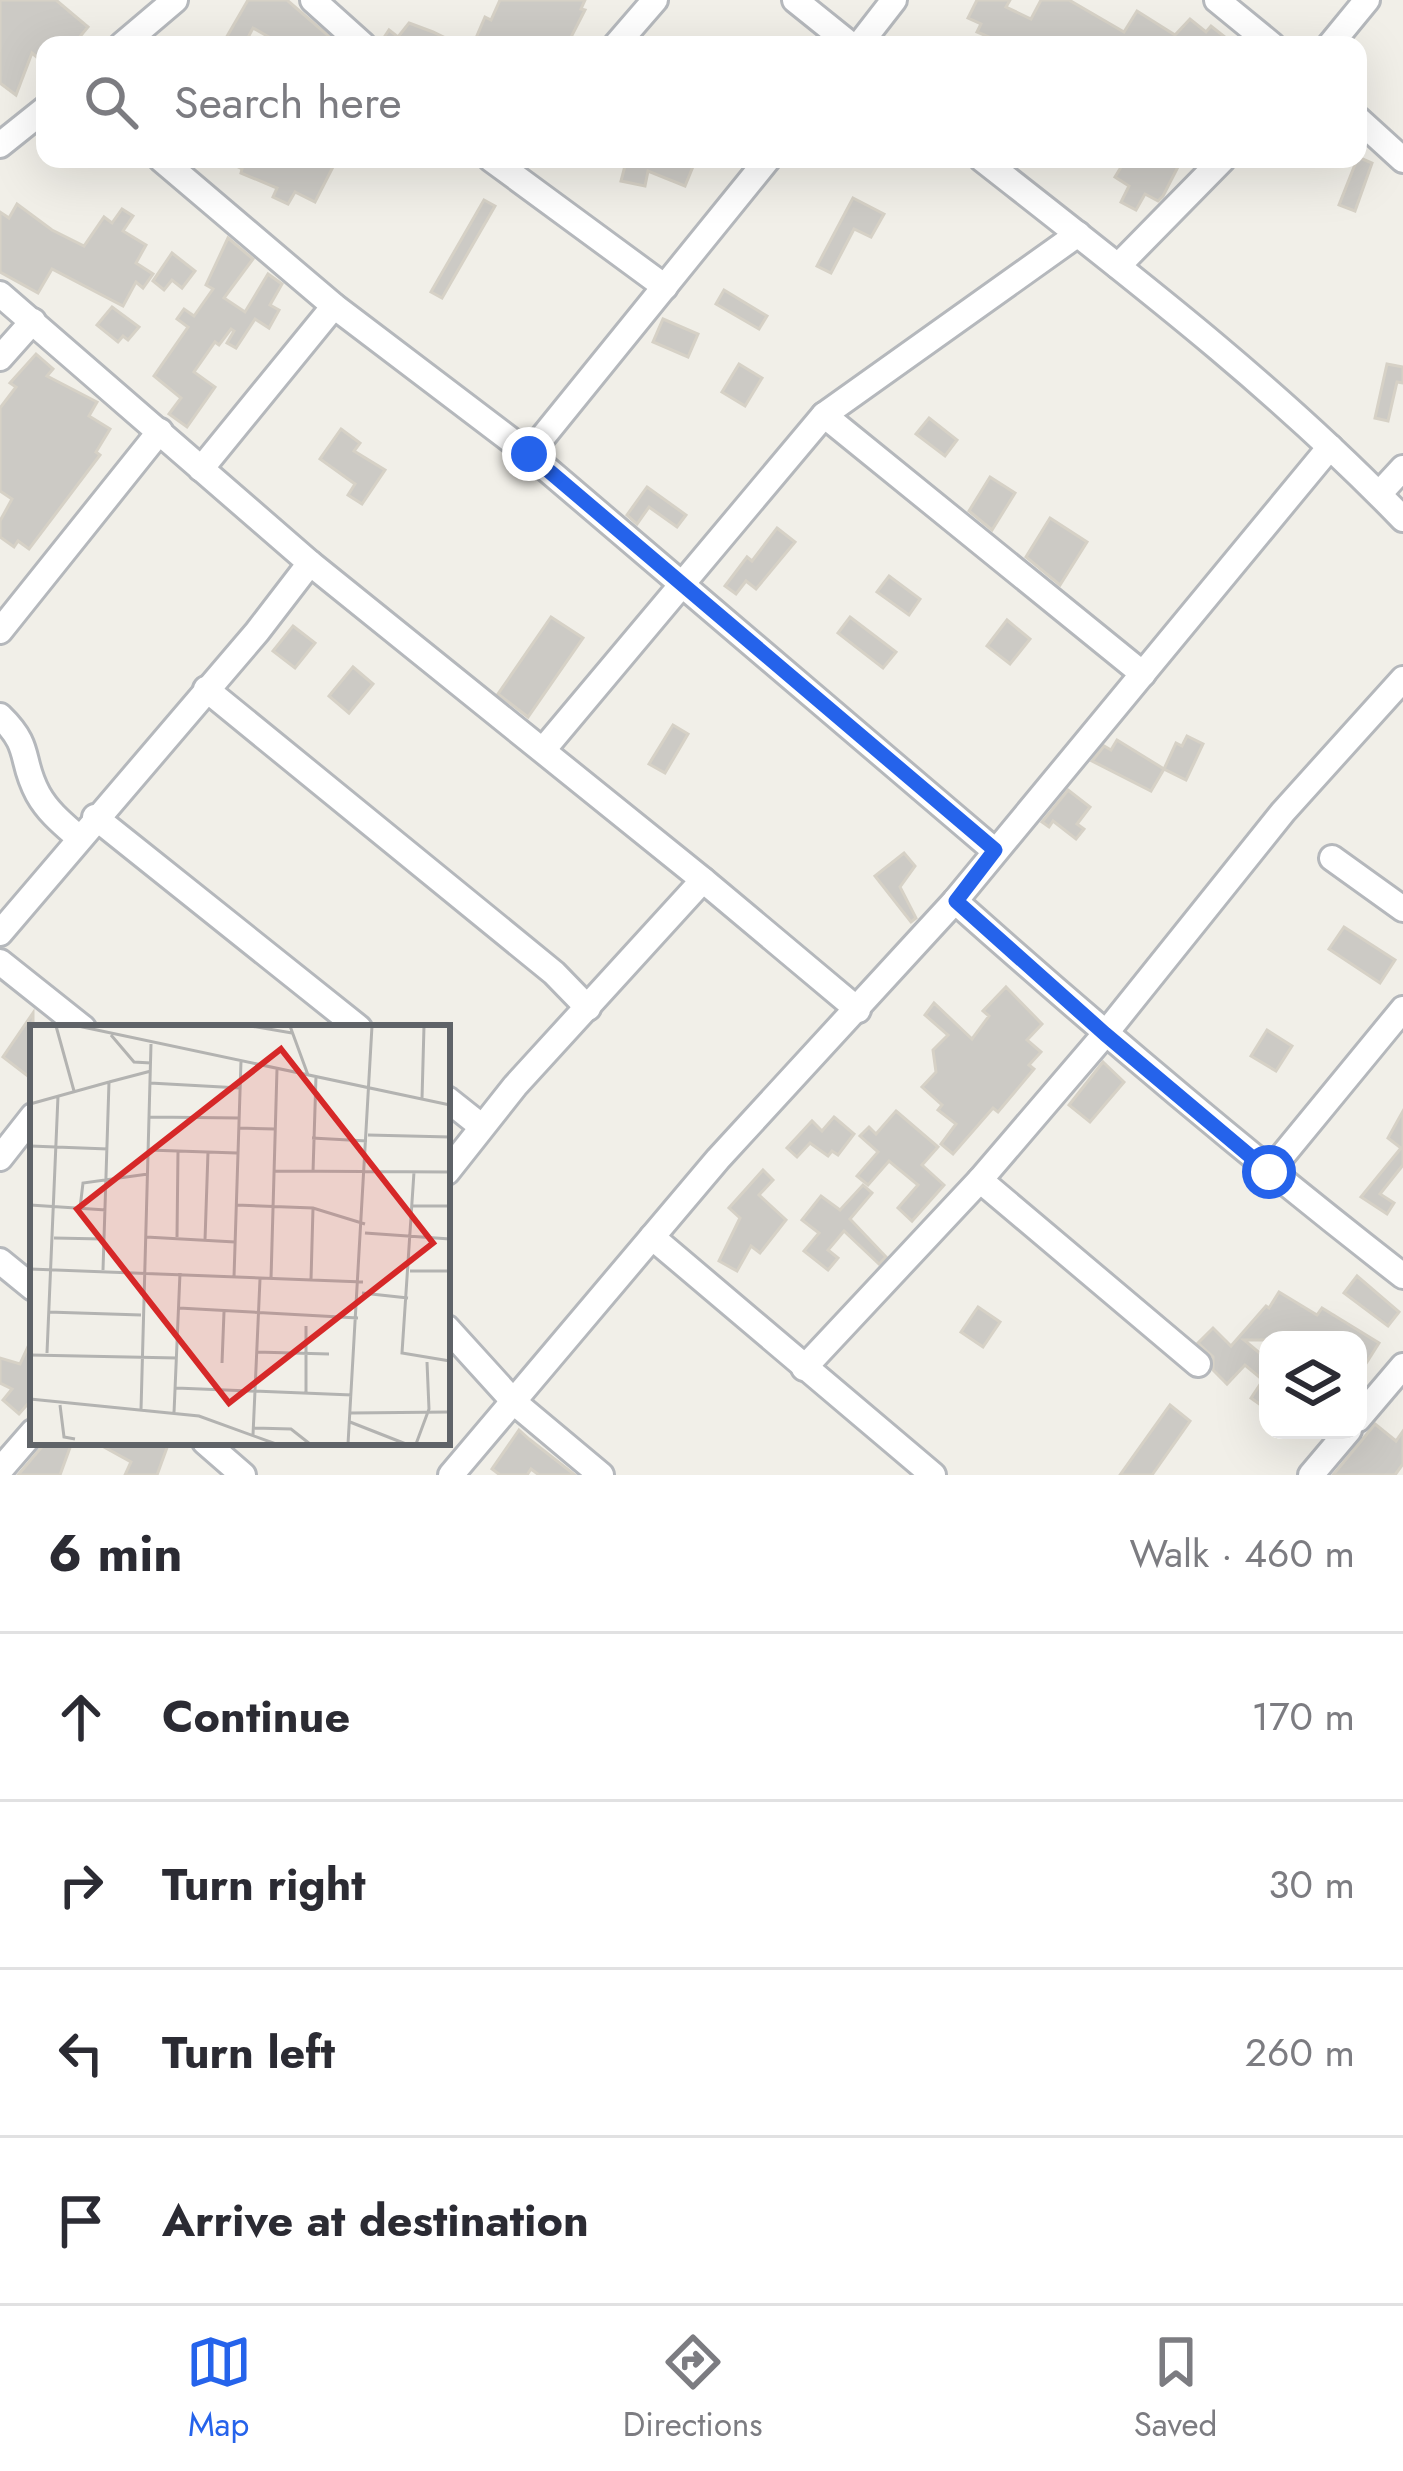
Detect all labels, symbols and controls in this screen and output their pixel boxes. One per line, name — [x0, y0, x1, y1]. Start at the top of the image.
search box — [36, 36, 1367, 168]
icon: search — [78, 69, 144, 135]
text: Search here — [174, 70, 402, 135]
route end — [502, 427, 556, 481]
inset map — [30, 1025, 450, 1445]
route start — [1242, 1145, 1296, 1199]
map controls — [1259, 1331, 1367, 1439]
button: layers — [1259, 1331, 1367, 1439]
text: 6 min — [48, 1516, 183, 1590]
text: Walk · 460 m — [1130, 1525, 1355, 1582]
icon: ahead — [48, 1684, 114, 1750]
text: Continue — [162, 1684, 350, 1749]
text: 170 m — [1251, 1688, 1355, 1745]
icon: right — [48, 1852, 114, 1918]
text: Turn right — [162, 1852, 366, 1917]
text: 30 m — [1268, 1856, 1355, 1913]
icon: left — [48, 2020, 114, 2086]
text: Turn left — [162, 2020, 335, 2085]
text: 260 m — [1245, 2024, 1355, 2081]
icon: arrive — [48, 2188, 114, 2254]
text: Arrive at destination — [162, 2188, 589, 2253]
tab: Map — [186, 2329, 252, 2448]
tab: Directions — [623, 2329, 763, 2448]
tab: Saved — [1134, 2329, 1217, 2448]

